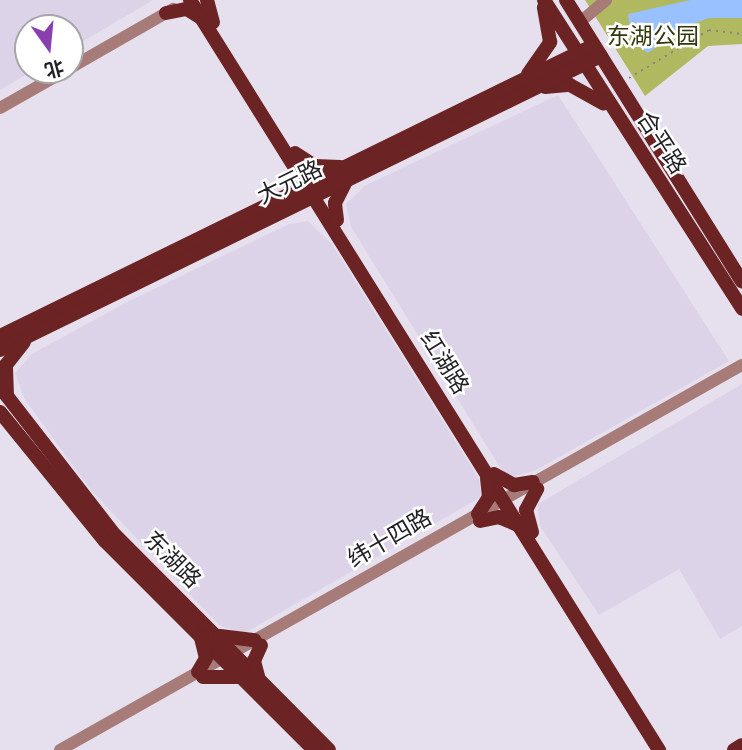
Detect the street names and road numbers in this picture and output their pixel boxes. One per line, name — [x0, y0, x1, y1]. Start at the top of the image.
street label: 合平路 — [631, 107, 691, 179]
street label: 大元路 — [253, 155, 327, 211]
street label: 红湖路 — [414, 326, 474, 400]
street label: 纬十四路 — [343, 504, 437, 574]
street label: 东湖路 — [138, 526, 206, 594]

